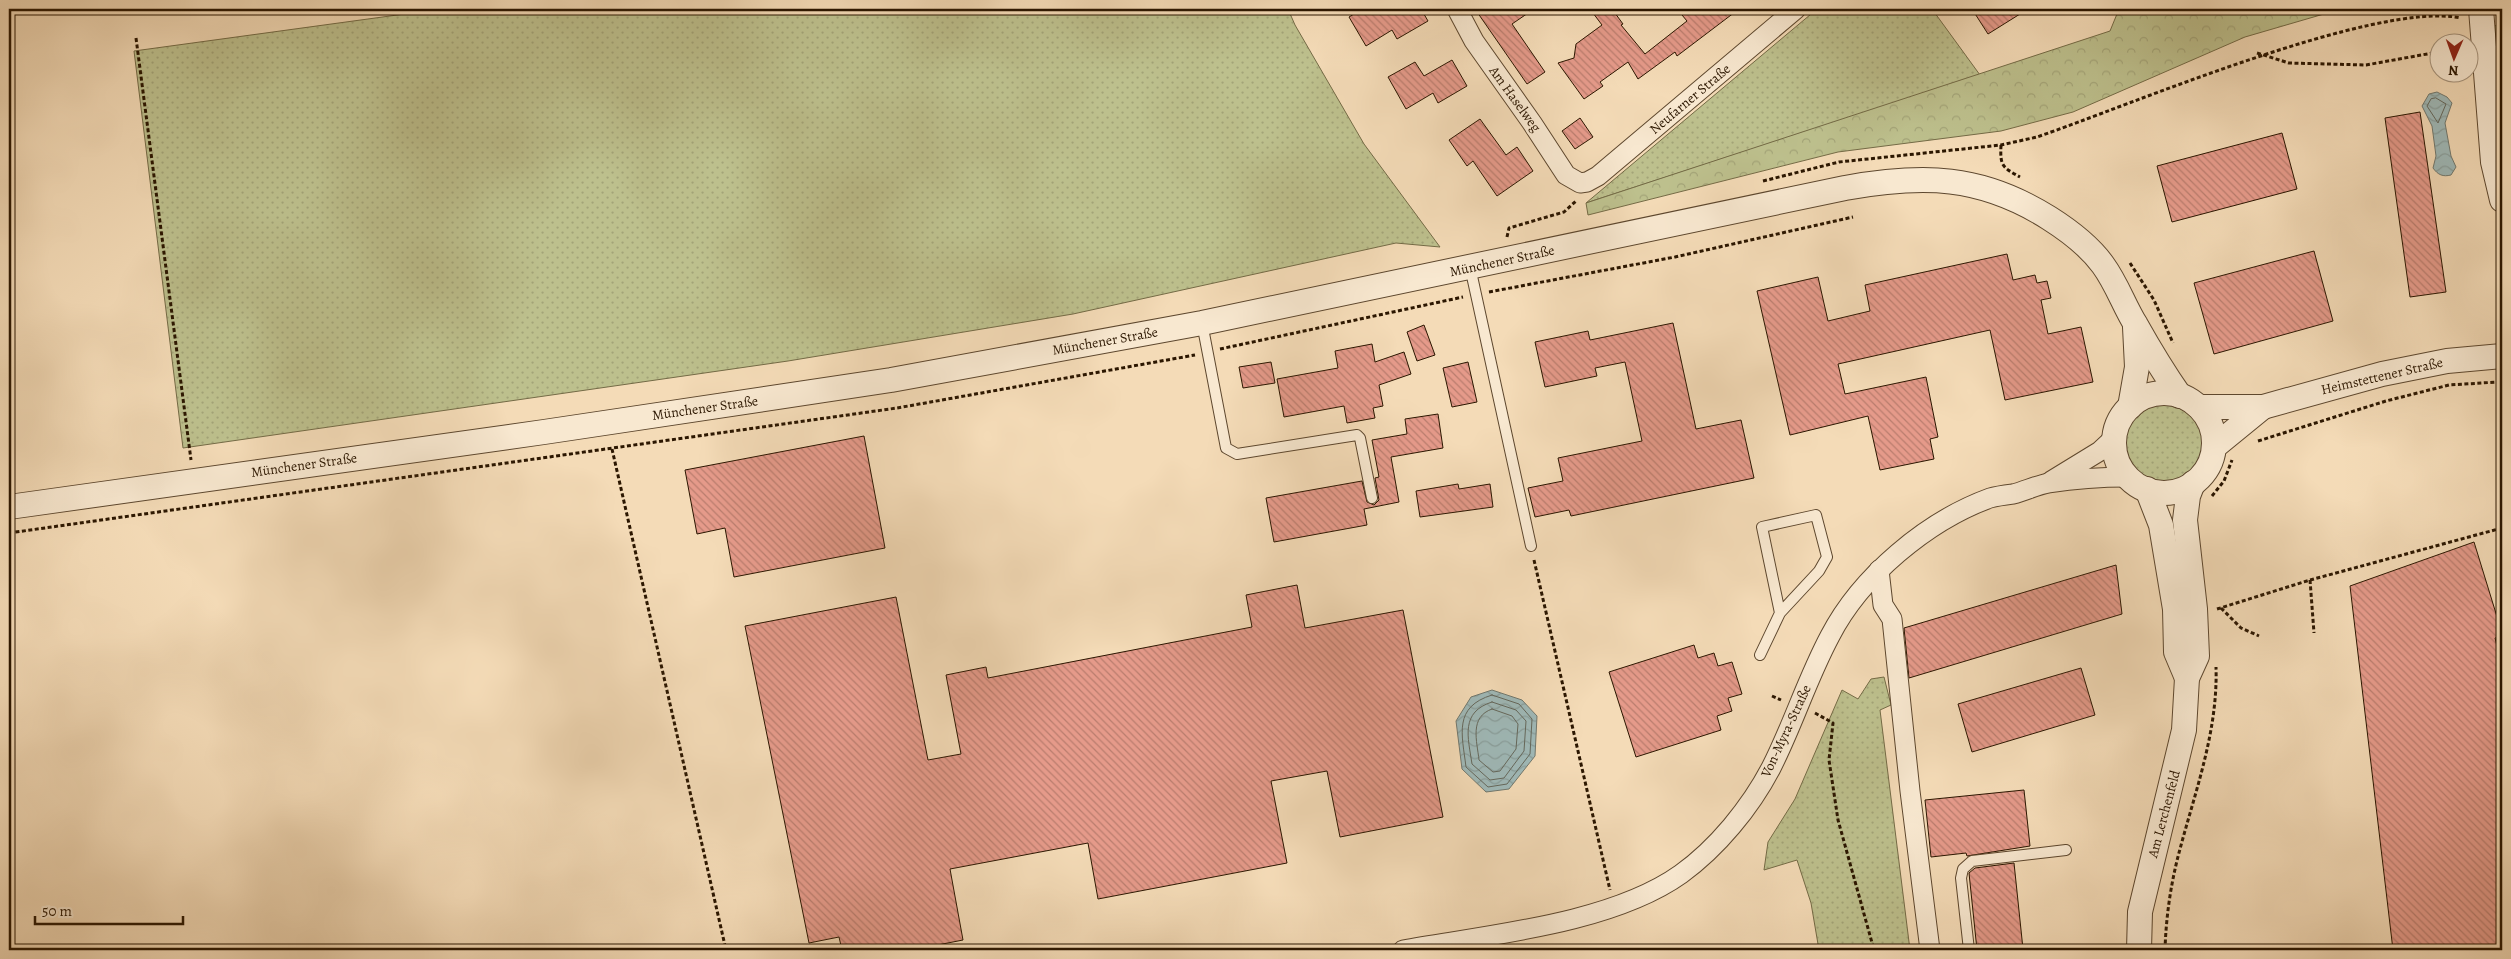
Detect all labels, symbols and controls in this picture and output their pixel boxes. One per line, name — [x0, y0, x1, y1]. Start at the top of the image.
north arrow — [2428, 32, 2478, 82]
street label: Neufarner Straße — [1645, 59, 1735, 139]
street label: Am Haselweg — [1484, 61, 1545, 136]
text: N — [2448, 61, 2459, 80]
street label: Münchener Straße — [1448, 241, 1556, 281]
street label: Münchener Straße — [1051, 322, 1159, 360]
street label: Heimstettener Straße — [2319, 353, 2445, 399]
street label: Münchener Straße — [651, 391, 759, 425]
street label: Münchener Straße — [250, 448, 358, 482]
street label: Von-Myra-Straße — [1756, 682, 1816, 781]
street label: Am Lerchenfeld — [2143, 768, 2185, 861]
scale bar — [35, 894, 182, 926]
text: 50 m — [42, 901, 72, 921]

